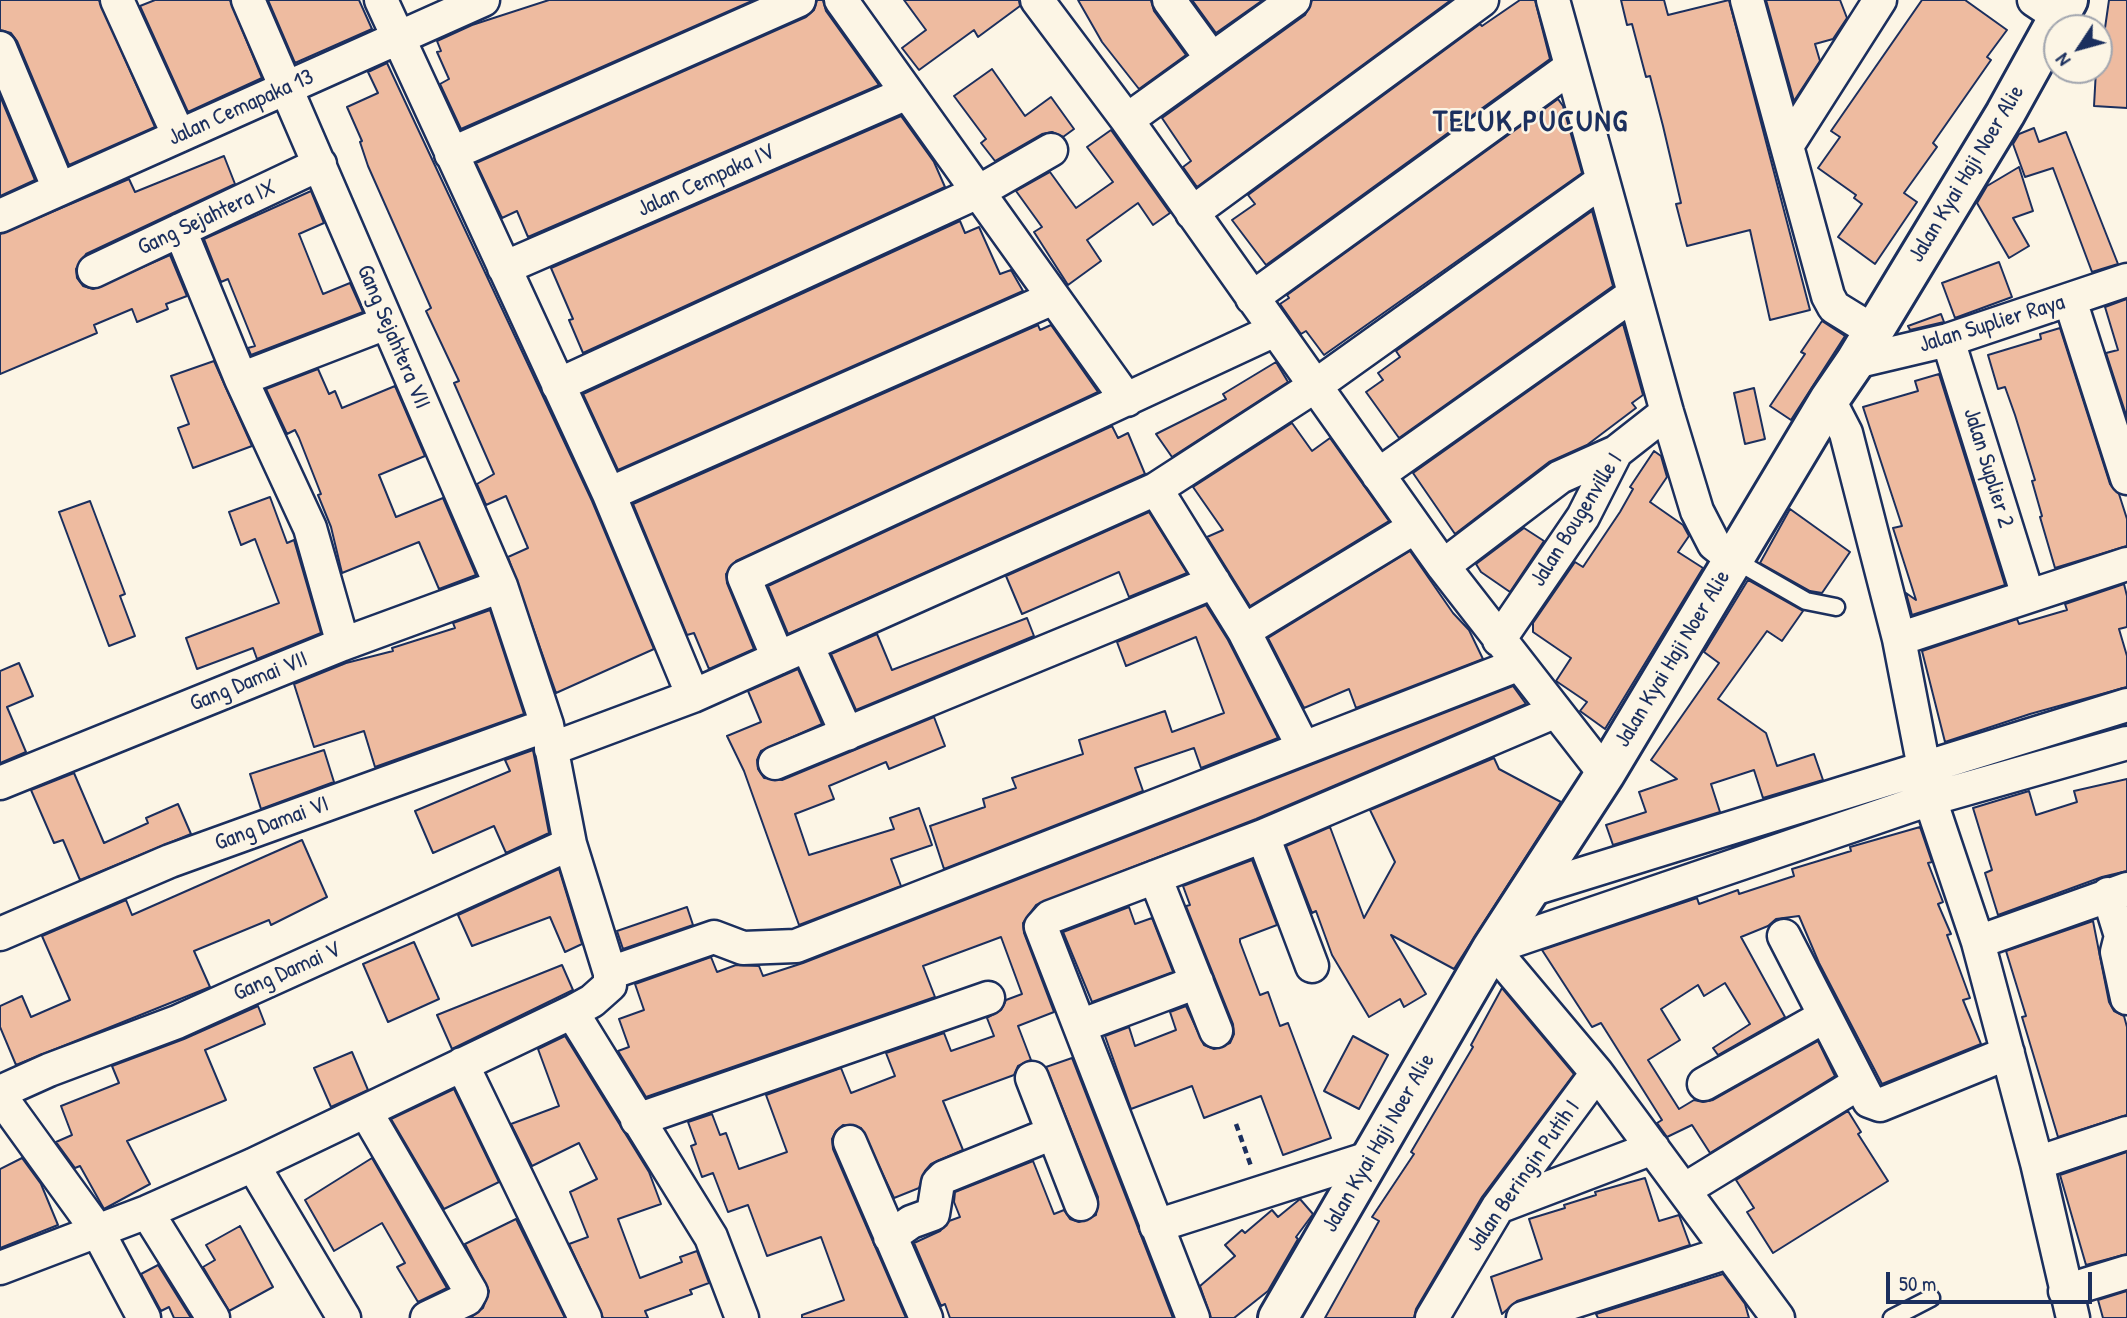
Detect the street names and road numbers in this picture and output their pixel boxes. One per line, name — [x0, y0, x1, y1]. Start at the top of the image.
street label: Jalan Cemapaka 13 — [164, 64, 318, 152]
street label: Jalan Kyai Haji Noer Alie — [1903, 80, 2031, 268]
street label: Jalan Cempaka IV — [633, 139, 779, 223]
street label: Gang Sejahtera IX — [134, 174, 280, 262]
street label: Gang Sejahtera VII — [350, 261, 436, 413]
street label: Jalan Suplier Raya — [1916, 289, 2068, 359]
street label: Jalan Suplier 2 — [1957, 405, 2019, 531]
street label: Jalan Bougenville I — [1525, 448, 1629, 592]
street label: Jalan Kyai Haji Noer Alie — [1609, 565, 1737, 753]
street label: Gang Damai VII — [186, 646, 312, 718]
street label: Gang Damai VI — [211, 791, 333, 857]
street label: Gang Damai V — [229, 936, 345, 1008]
street label: Jalan Kyai Haji Noer Alie — [1317, 1049, 1441, 1237]
street label: Jalan Beringin Putih I — [1462, 1095, 1586, 1257]

